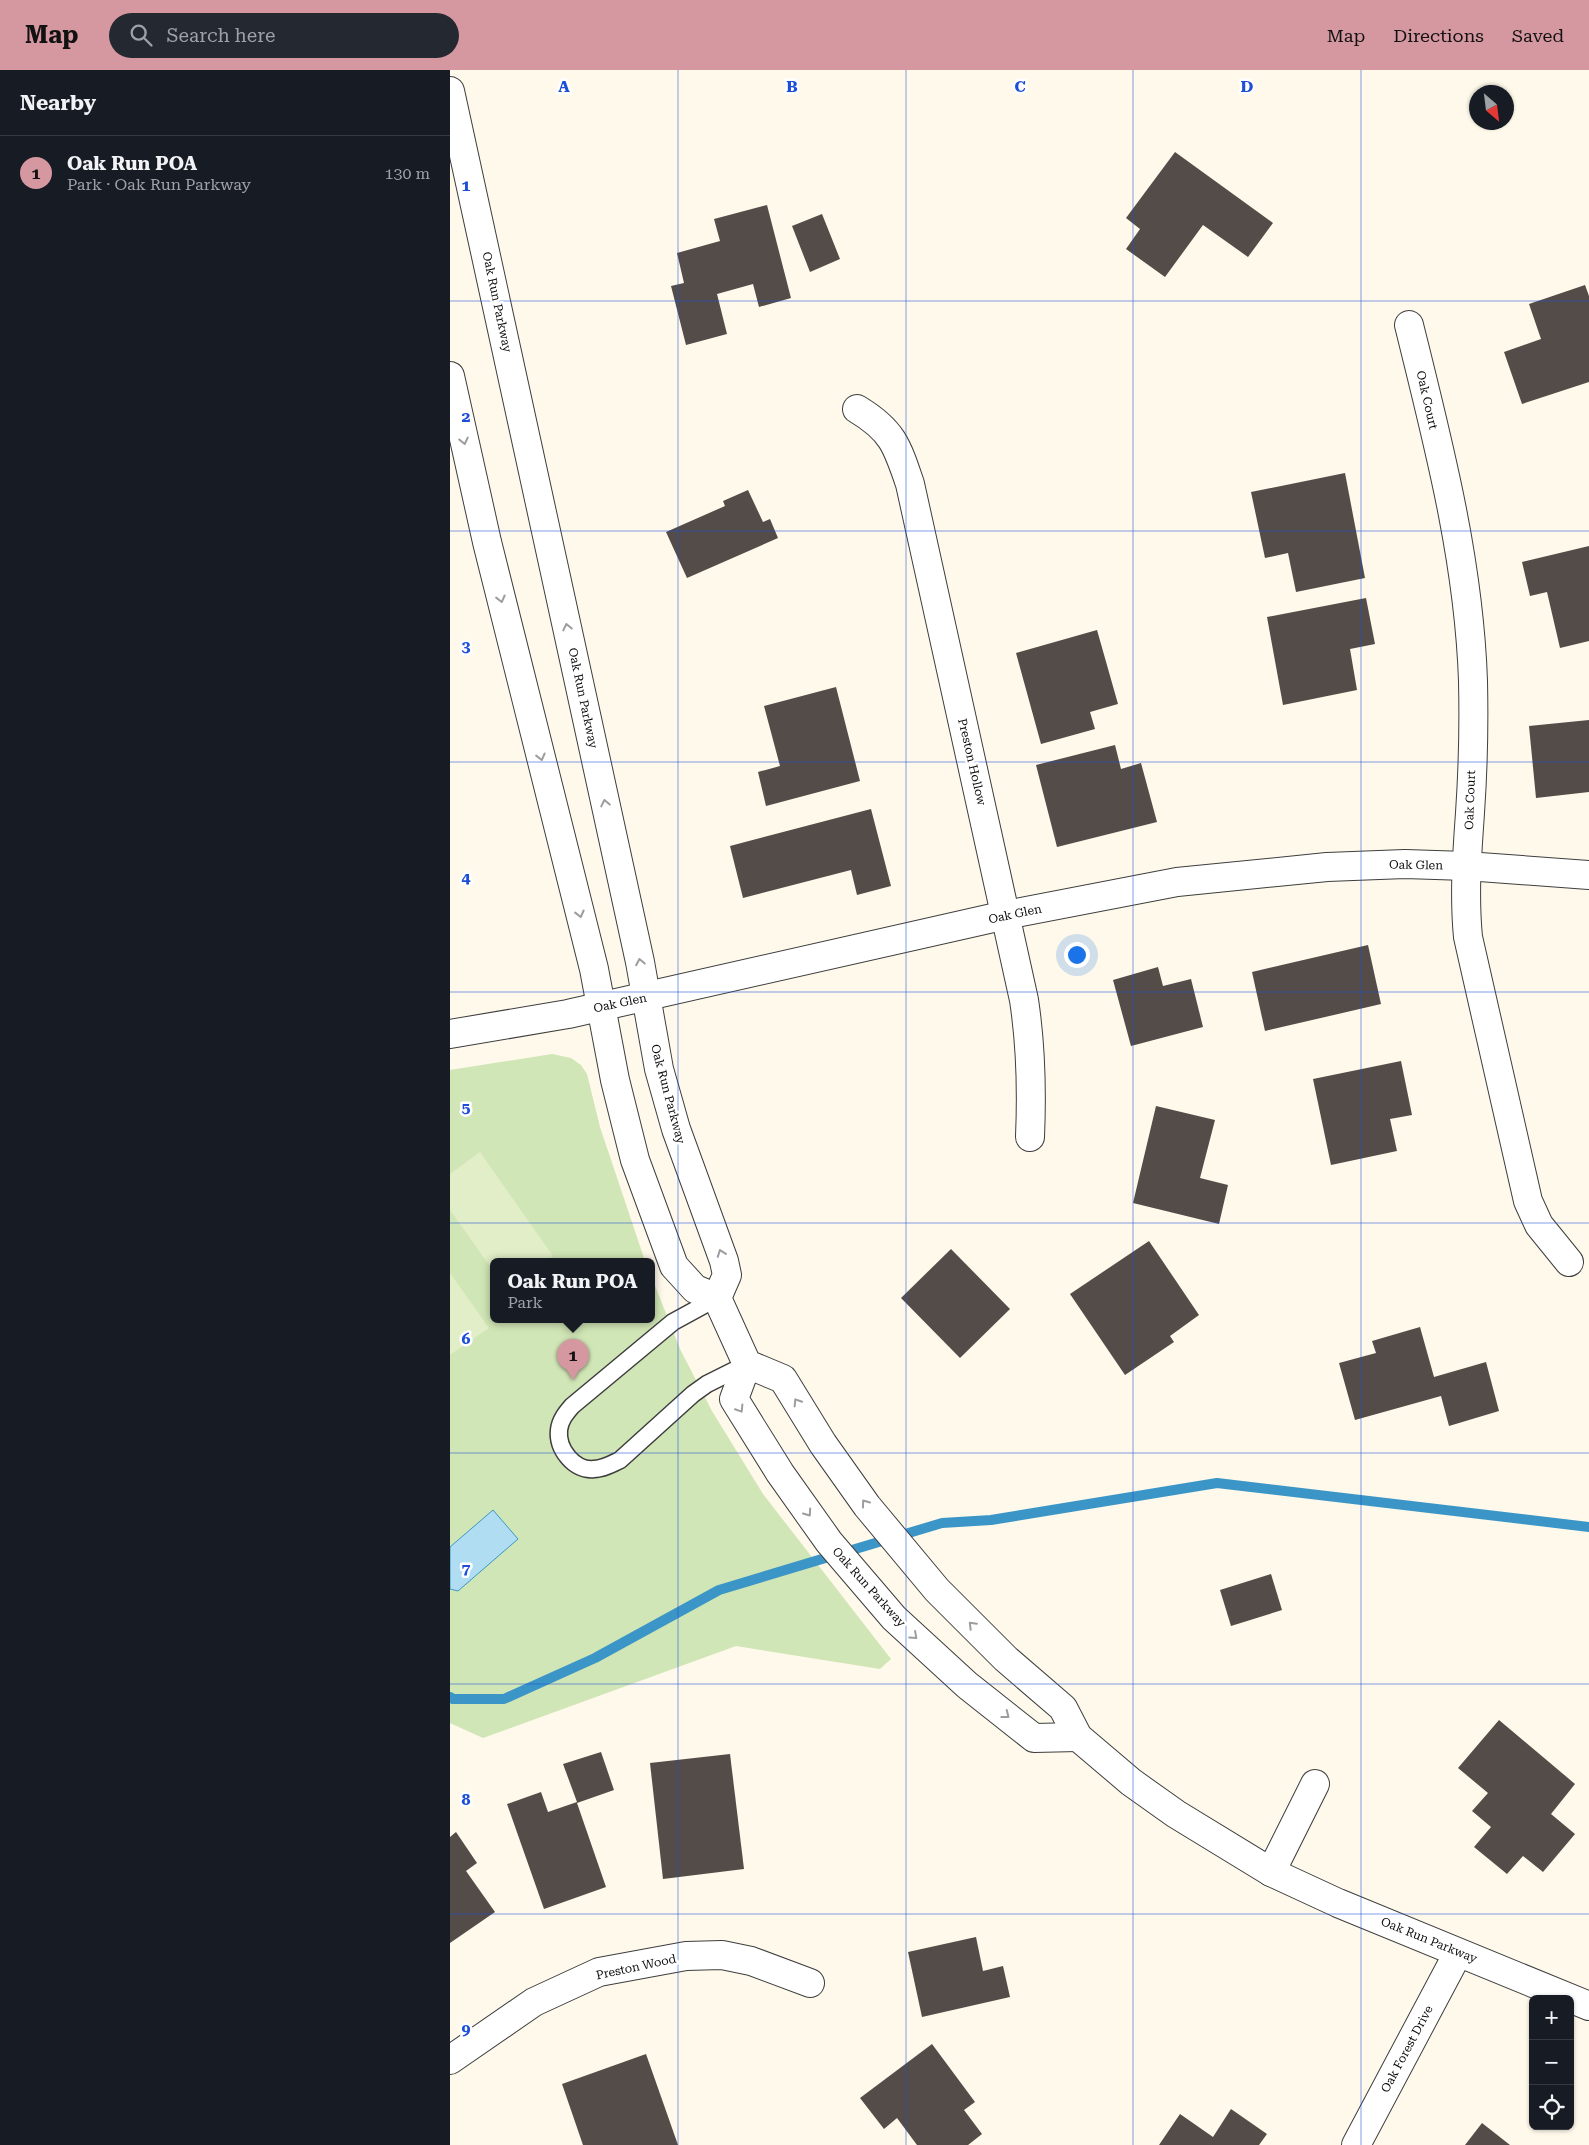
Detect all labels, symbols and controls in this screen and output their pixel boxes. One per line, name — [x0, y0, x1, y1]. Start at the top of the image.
search box — [109, 13, 459, 58]
text: Map — [25, 21, 79, 49]
icon: search — [127, 21, 155, 49]
text: Search here — [167, 24, 275, 47]
text: Map — [1327, 25, 1365, 46]
text: Directions — [1393, 25, 1484, 46]
text: Saved — [1512, 25, 1564, 46]
text: A — [558, 77, 570, 96]
text: B — [786, 77, 798, 96]
text: C — [1014, 77, 1026, 96]
text: D — [1241, 77, 1254, 96]
north arrow — [1469, 85, 1514, 130]
text: Nearby — [20, 91, 96, 115]
text: Oak Run POA — [67, 152, 197, 175]
text: 1 — [32, 164, 40, 183]
text: 130 m — [384, 164, 430, 183]
text: Park · Oak Run Parkway — [67, 175, 251, 194]
text: 1 — [462, 176, 471, 195]
street label: Oak Run Parkway — [480, 250, 515, 354]
street label: Oak Court — [1413, 369, 1441, 431]
text: 2 — [462, 407, 471, 426]
one-way arrow — [458, 436, 469, 445]
one-way arrow — [495, 595, 506, 604]
one-way arrow — [562, 623, 573, 632]
text: 3 — [462, 637, 471, 656]
street label: Oak Run Parkway — [566, 646, 601, 750]
street label: Preston Hollow — [955, 717, 989, 807]
one-way arrow — [535, 752, 546, 761]
street label: Oak Court — [1462, 769, 1478, 830]
one-way arrow — [601, 799, 611, 808]
street label: Oak Glen — [1389, 858, 1443, 872]
text: 4 — [462, 868, 471, 887]
street label: Oak Glen — [987, 901, 1043, 926]
one-way arrow — [574, 910, 585, 919]
your location — [1064, 942, 1090, 968]
one-way arrow — [635, 958, 645, 967]
street label: Oak Glen — [592, 990, 648, 1015]
street label: Oak Run Parkway — [648, 1043, 688, 1146]
text: 5 — [462, 1098, 471, 1117]
one-way arrow — [717, 1249, 727, 1257]
popup — [490, 1258, 655, 1323]
text: Oak Run POA — [507, 1270, 638, 1293]
text: Park — [507, 1293, 543, 1312]
text: 6 — [462, 1329, 471, 1348]
pin: 1 — [557, 1339, 589, 1380]
one-way arrow — [794, 1399, 804, 1408]
one-way arrow — [734, 1404, 744, 1413]
one-way arrow — [862, 1499, 871, 1509]
one-way arrow — [802, 1507, 811, 1517]
street label: Oak Run Parkway — [830, 1544, 909, 1630]
text: 7 — [462, 1559, 471, 1578]
one-way arrow — [969, 1621, 978, 1630]
one-way arrow — [908, 1630, 917, 1639]
one-way arrow — [1000, 1710, 1009, 1719]
text: 8 — [462, 1790, 471, 1809]
street label: Oak Run Parkway — [1379, 1914, 1480, 1966]
street label: Preston Wood — [595, 1952, 678, 1982]
map controls — [1529, 1995, 1574, 2130]
button: + — [1529, 1995, 1574, 2040]
street label: Oak Forest Drive — [1378, 2003, 1436, 2095]
text: 9 — [462, 2020, 471, 2039]
button: − — [1529, 2040, 1574, 2085]
button: locate — [1529, 2085, 1574, 2130]

